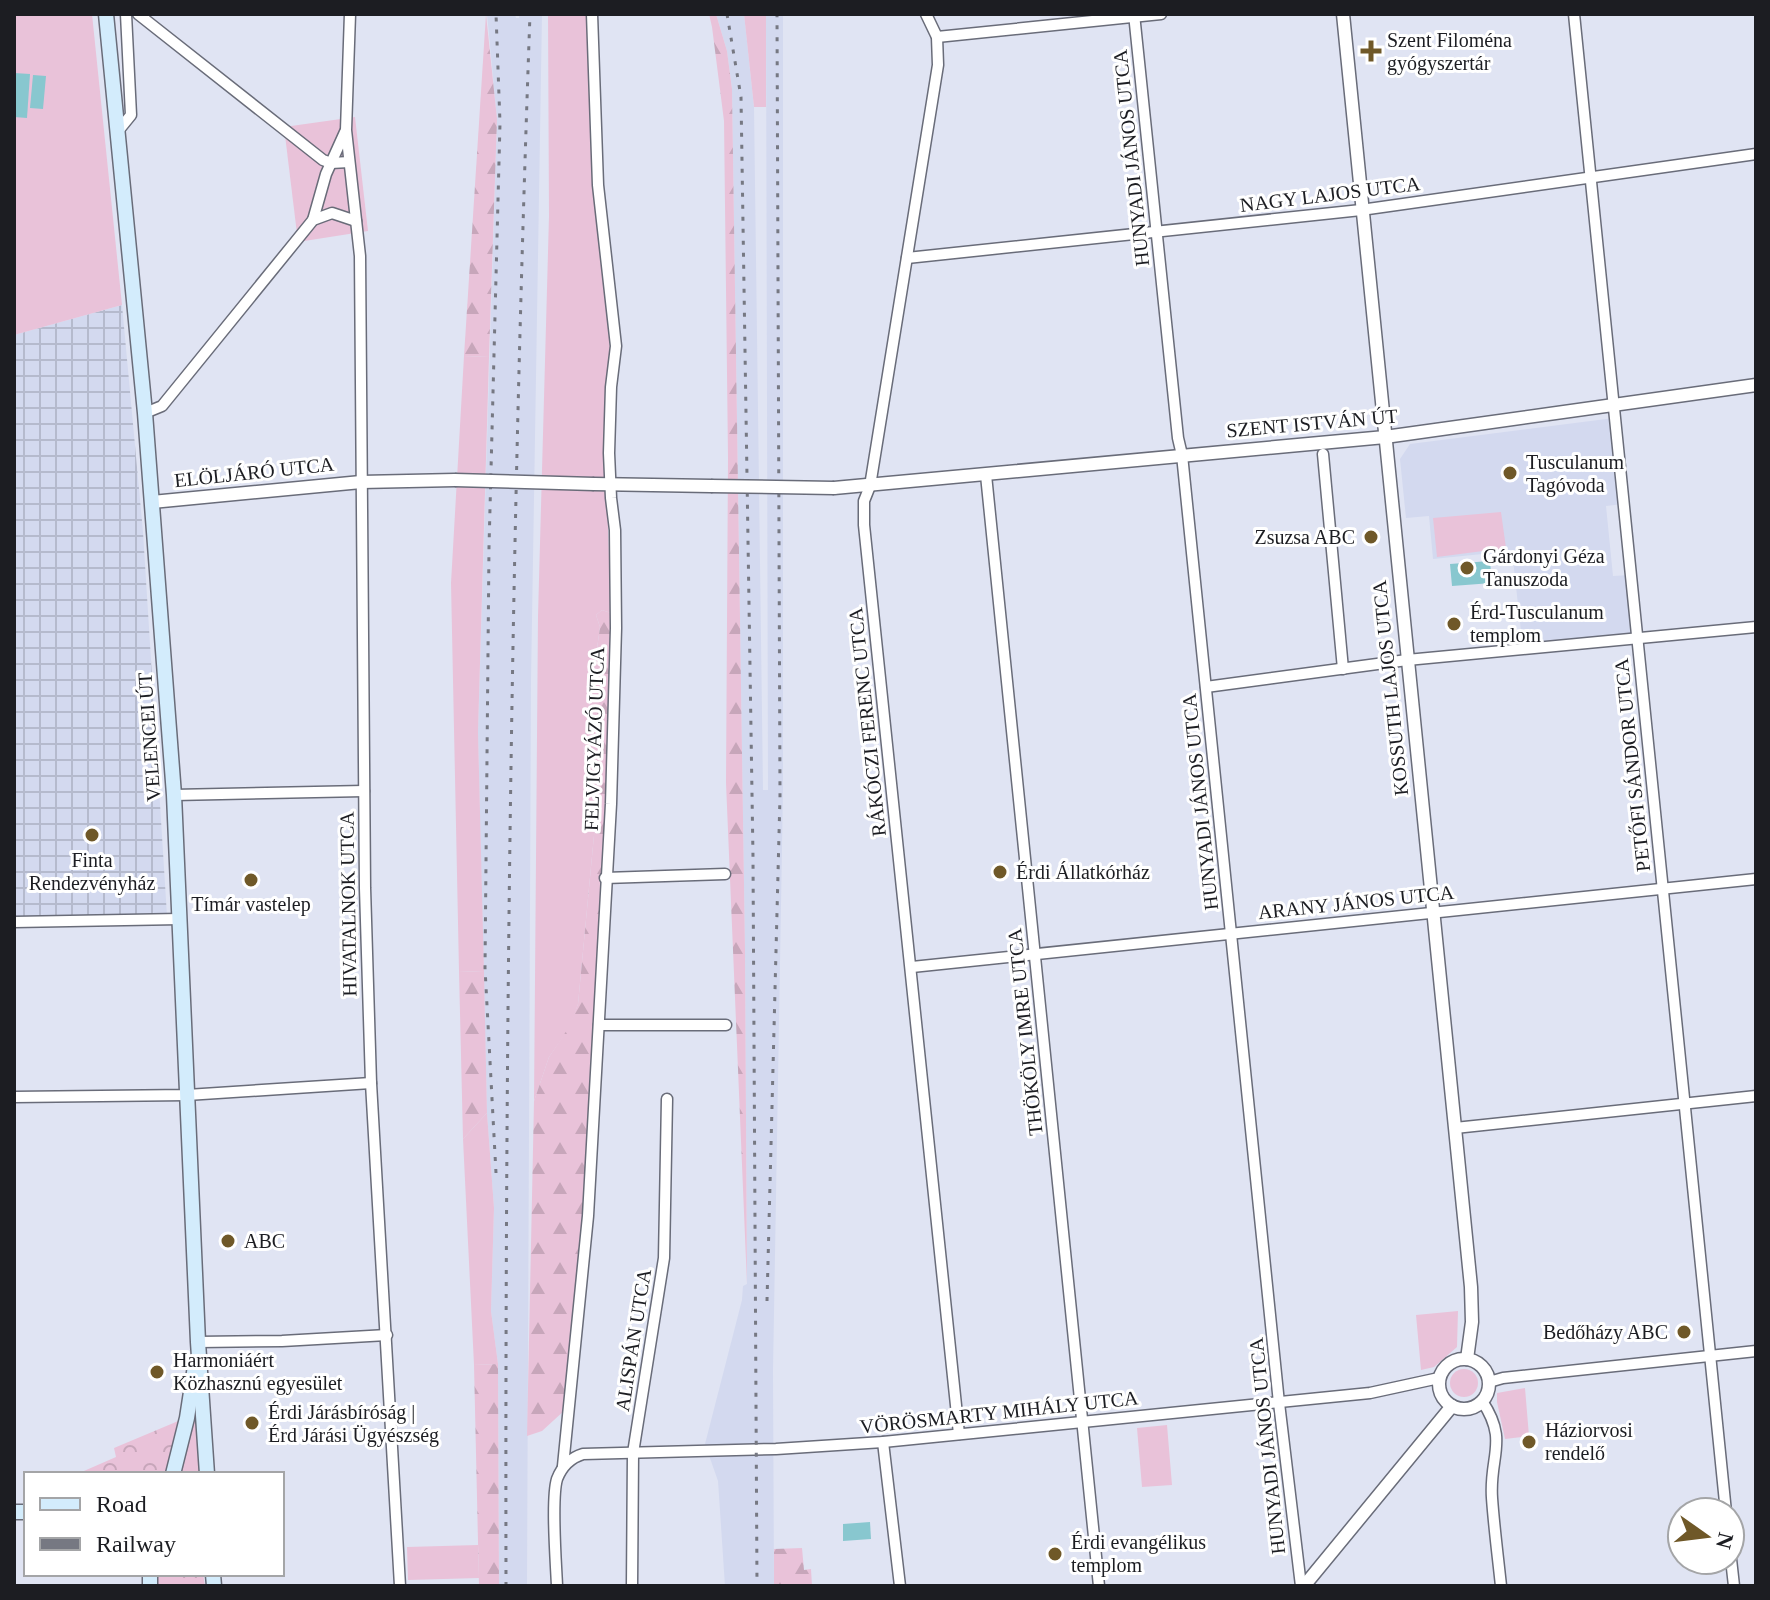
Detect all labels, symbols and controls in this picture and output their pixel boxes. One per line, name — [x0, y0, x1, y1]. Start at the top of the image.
place label: Szent Filoména gyógyszertár — [1387, 29, 1512, 75]
marker: Szent Filoména gyógyszertár — [1362, 42, 1380, 60]
street label: HUNYADI JÁNOS UTCA — [1109, 48, 1153, 267]
street label: NAGY LAJOS UTCA — [1239, 172, 1422, 216]
street label: SZENT ISTVÁN ÚT — [1225, 404, 1399, 441]
place label: Tusculanum Tagóvoda — [1526, 451, 1625, 497]
street label: ELÖLJÁRÓ UTCA — [173, 452, 336, 491]
marker: Tusculanum Tagóvoda — [1501, 464, 1519, 482]
place label: Zsuzsa ABC — [1254, 526, 1355, 548]
marker: Zsuzsa ABC — [1362, 528, 1380, 546]
place label: Gárdonyi Géza Tanuszoda — [1483, 545, 1605, 590]
marker: Gárdonyi Géza Tanuszoda — [1458, 559, 1476, 577]
street label: KOSSUTH LAJOS UTCA — [1368, 579, 1412, 797]
place label: Érd-Tusculanum templom — [1470, 601, 1604, 647]
street label: RÁKÓCZI FERENC UTCA — [843, 606, 890, 838]
marker: Érd-Tusculanum templom — [1445, 615, 1463, 633]
street label: FELVIGYÁZÓ UTCA — [579, 646, 608, 831]
street label: PETŐFI SÁNDOR UTCA — [1609, 657, 1654, 873]
street label: VELENCEI ÚT — [133, 672, 164, 802]
street label: HUNYADI JÁNOS UTCA — [1178, 692, 1222, 911]
street label: HIVATALNOK UTCA — [335, 811, 361, 997]
marker: Finta Rendezvényház — [83, 826, 101, 844]
place label: Finta Rendezvényház — [29, 849, 155, 895]
place label: Érdi Állatkórház — [1016, 861, 1150, 883]
marker: Érdi Állatkórház — [991, 863, 1009, 881]
marker: Tímár vastelep — [242, 871, 260, 889]
street label: ARANY JÁNOS UTCA — [1257, 881, 1456, 923]
place label: Tímár vastelep — [191, 893, 311, 916]
street label: THÖKÖLY IMRE UTCA — [1003, 927, 1047, 1137]
place label: ABC — [244, 1230, 285, 1252]
marker: ABC — [219, 1232, 237, 1250]
street label: ALISPÁN UTCA — [611, 1267, 655, 1413]
place label: Bedőházy ABC — [1543, 1321, 1668, 1344]
marker: Bedőházy ABC — [1675, 1323, 1693, 1341]
street label: HUNYADI JÁNOS UTCA — [1245, 1336, 1289, 1555]
place label: Harmoniáért Közhasznú egyesület — [173, 1349, 343, 1395]
marker: Harmoniáért Közhasznú egyesület — [148, 1363, 166, 1381]
street label: VÖRÖSMARTY MIHÁLY UTCA — [859, 1386, 1140, 1438]
place label: Érdi Járásbíróság | Érd Járási Ügyészség — [268, 1401, 439, 1447]
marker: Érdi Járásbíróság | Érd Járási Ügyészség — [243, 1414, 261, 1432]
place label: Háziorvosi rendelő — [1545, 1419, 1633, 1464]
marker: Háziorvosi rendelő — [1520, 1433, 1538, 1451]
legend — [24, 1472, 284, 1576]
text: Road — [96, 1491, 147, 1517]
north arrow — [1666, 1496, 1746, 1576]
text: N — [1711, 1530, 1739, 1552]
text: Railway — [96, 1531, 176, 1557]
place label: Érdi evangélikus templom — [1071, 1531, 1206, 1577]
marker: Érdi evangélikus templom — [1046, 1545, 1064, 1563]

